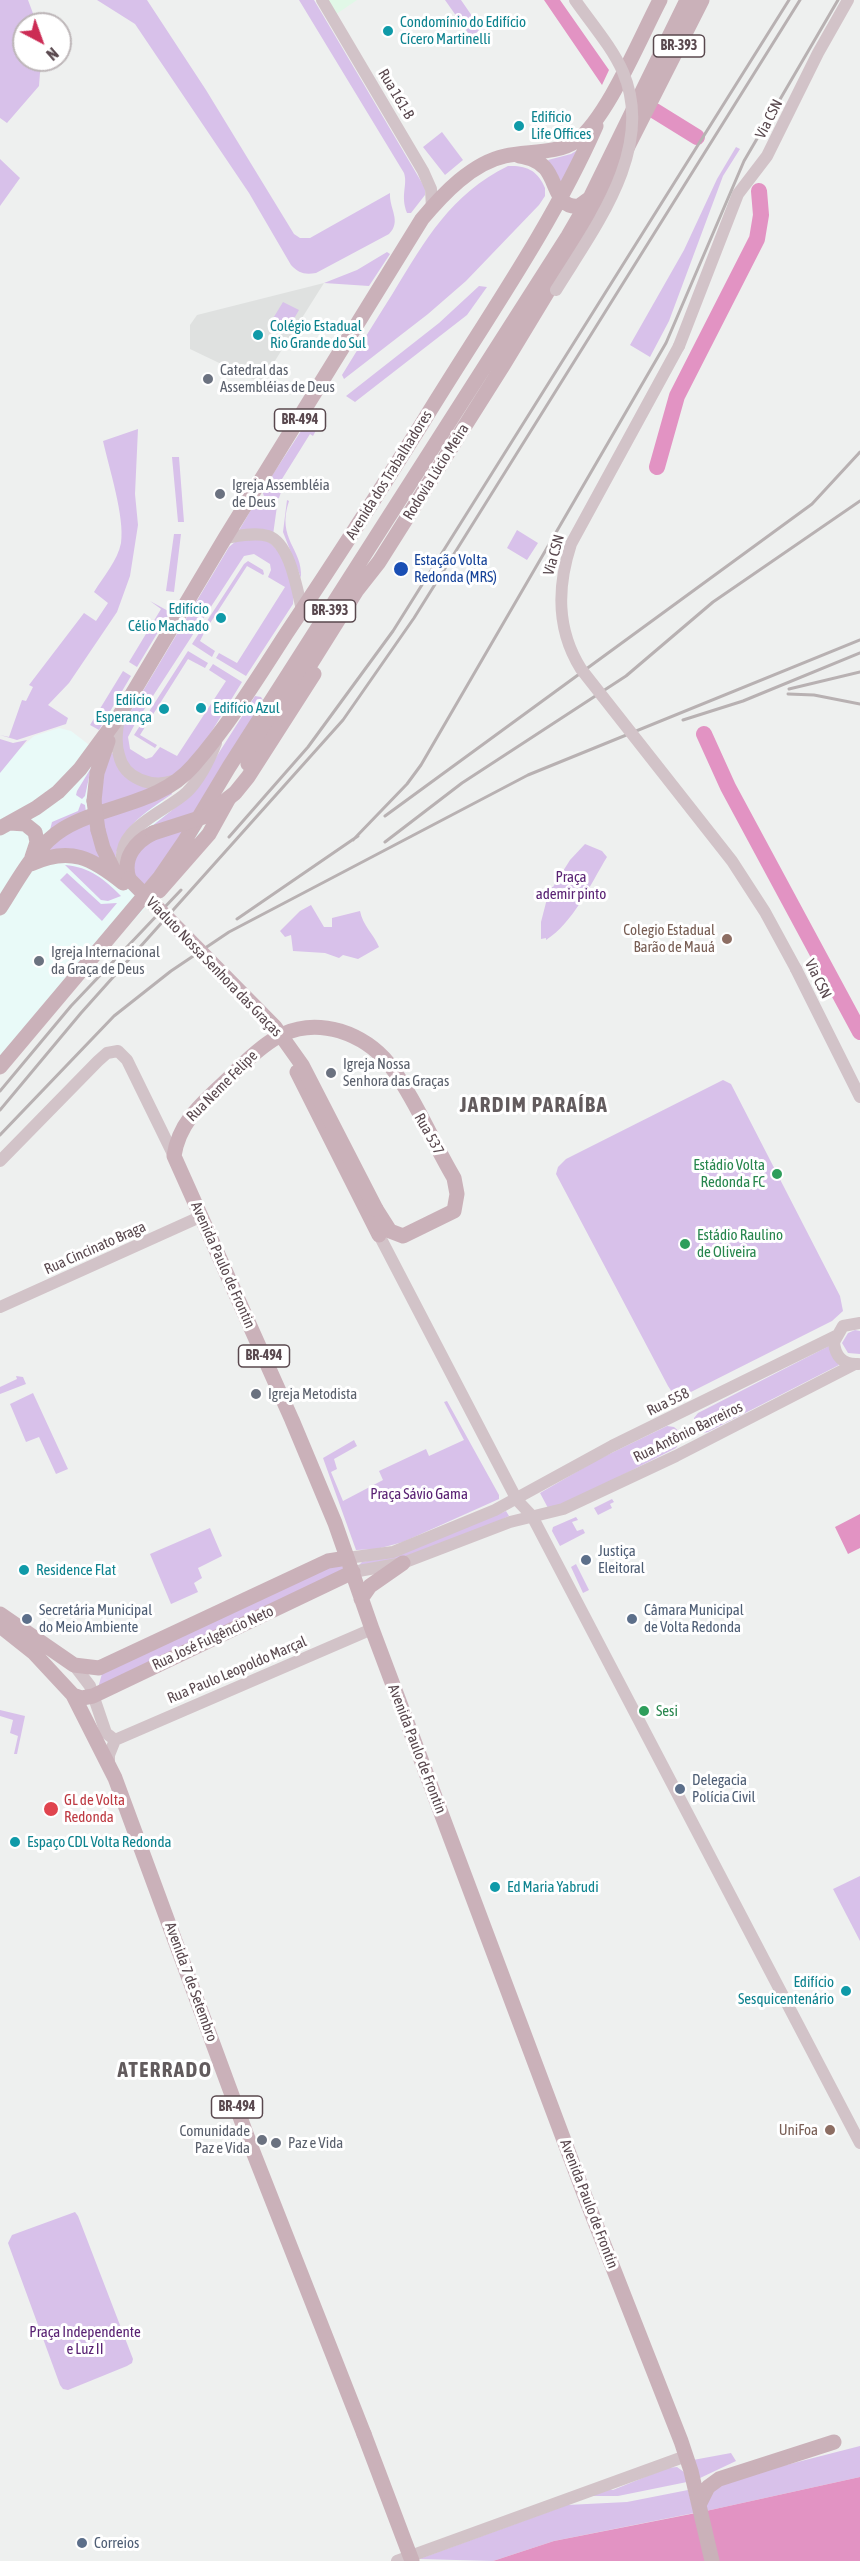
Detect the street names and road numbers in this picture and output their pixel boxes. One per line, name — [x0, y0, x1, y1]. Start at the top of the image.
road number: BR-393 — [654, 35, 704, 57]
street label: Rua 161-B — [374, 66, 418, 122]
street label: Via CSN — [752, 96, 786, 142]
street label: Avenida dos Trabalhadores — [342, 407, 436, 543]
road number: BR-494 — [274, 409, 326, 431]
street label: Rodovia Lúcio Meira — [399, 421, 473, 523]
street label: Via CSN — [540, 532, 568, 578]
road number: BR-393 — [304, 600, 356, 622]
street label: Viaduto Nossa Senhora das Graças — [143, 893, 285, 1041]
street label: Via CSN — [801, 956, 835, 1002]
street label: Rua Neme Felipe — [183, 1047, 261, 1125]
street label: Rua 537 — [410, 1110, 448, 1158]
street label: Avenida Paulo de Frontin — [187, 1199, 259, 1331]
street label: Rua Cincinato Braga — [42, 1218, 148, 1278]
road number: BR-494 — [238, 1345, 290, 1367]
street label: Rua 558 — [644, 1384, 692, 1420]
street label: Rua Antônio Barreiros — [630, 1398, 746, 1466]
street label: Rua José Fulgêncio Neto — [149, 1602, 277, 1674]
street label: Rua Paulo Leopoldo Marçal — [165, 1632, 309, 1708]
street label: Avenida Paulo de Frontin — [384, 1682, 450, 1816]
street label: Avenida 7 de Setembro — [161, 1920, 221, 2044]
road number: BR-494 — [212, 2096, 262, 2118]
street label: Avenida Paulo de Frontin — [556, 2137, 622, 2271]

